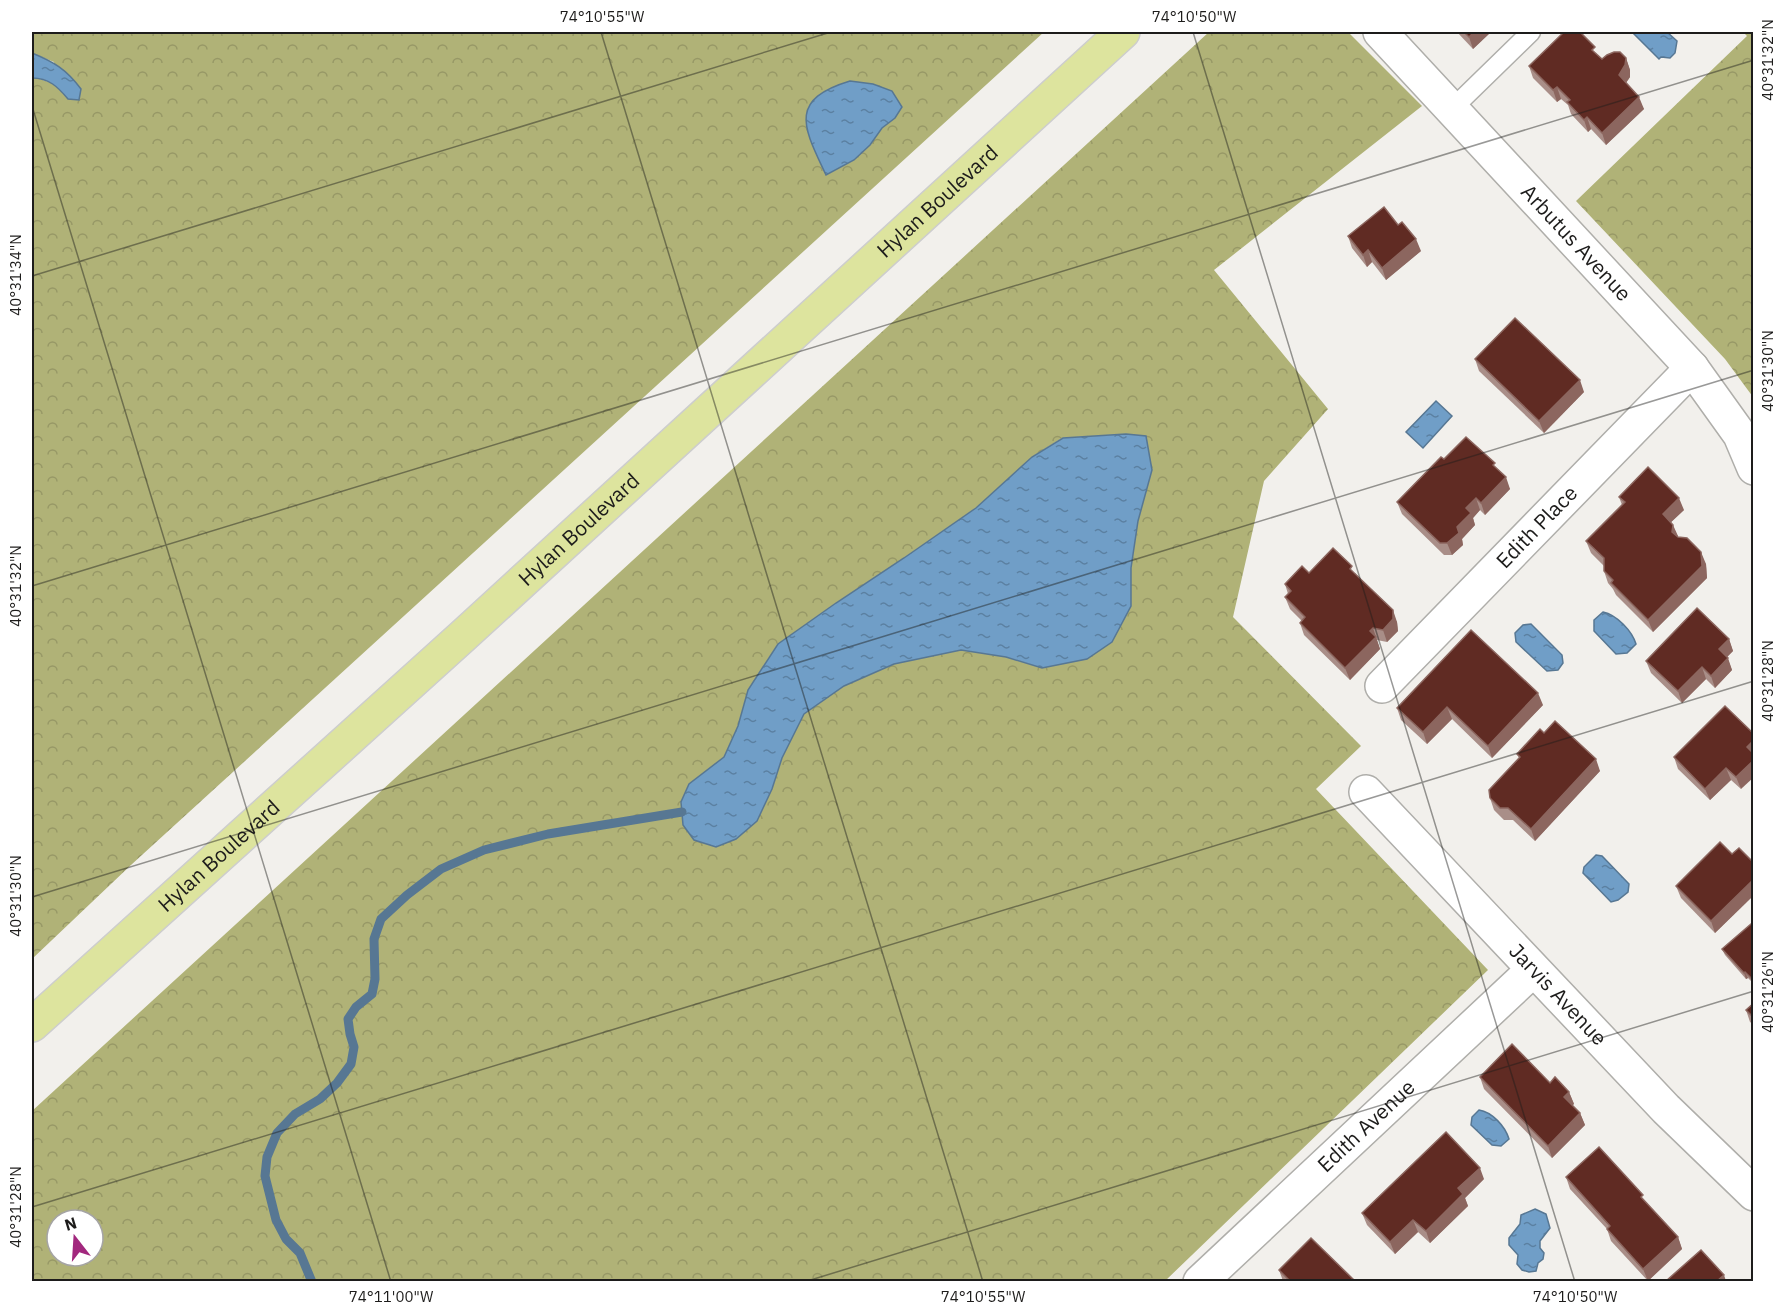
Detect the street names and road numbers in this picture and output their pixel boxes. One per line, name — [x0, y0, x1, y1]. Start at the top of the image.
street label: Hylan Boulevard — [870, 138, 1004, 263]
street label: Arbutus Avenue — [1515, 178, 1638, 307]
street label: Hylan Boulevard — [512, 466, 645, 592]
street label: Edith Place — [1489, 479, 1583, 574]
street label: Hylan Boulevard — [152, 793, 285, 918]
street label: Jarvis Avenue — [1503, 937, 1614, 1051]
street label: Edith Avenue — [1311, 1073, 1420, 1178]

